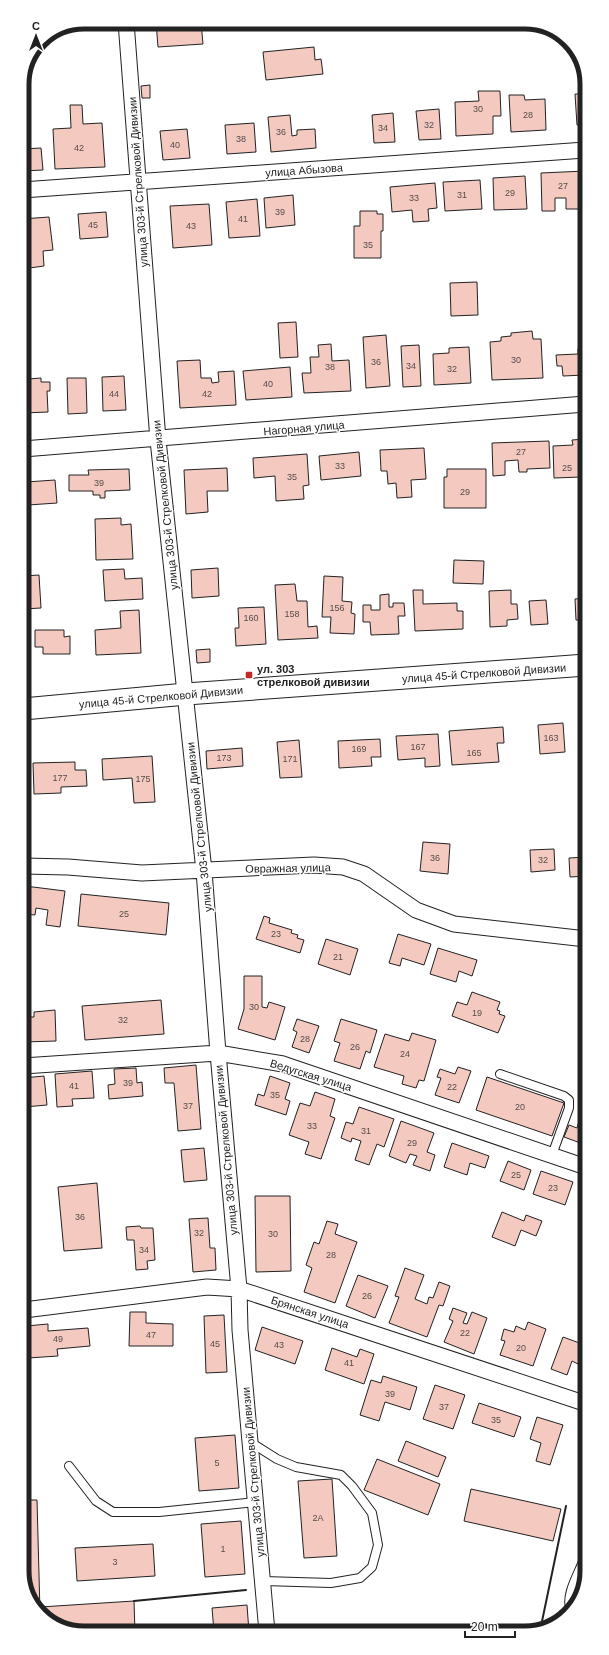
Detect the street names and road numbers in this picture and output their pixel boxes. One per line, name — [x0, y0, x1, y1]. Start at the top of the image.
street label: улица 303-й Стрелковой Дивизии — [126, 96, 150, 268]
street label: улица Абызова — [265, 161, 344, 179]
street label: Нагорная улица — [263, 418, 346, 438]
street label: улица 303-й Стрелковой Дивизии — [150, 419, 180, 591]
street label: улица 45-й Стрелковой Дивизии — [401, 661, 567, 685]
street label: улица 45-й Стрелковой Дивизии — [78, 684, 244, 710]
street label: улица 303-й Стрелковой Дивизии — [184, 741, 214, 913]
street label: Овражная улица — [245, 861, 332, 875]
street label: Ведугская улица — [269, 1057, 354, 1093]
street label: улица 303-й Стрелковой Дивизии — [213, 1064, 239, 1236]
street label: Брянская улица — [270, 1294, 351, 1331]
street label: улица 303-й Стрелковой Дивизии — [240, 1386, 266, 1558]

